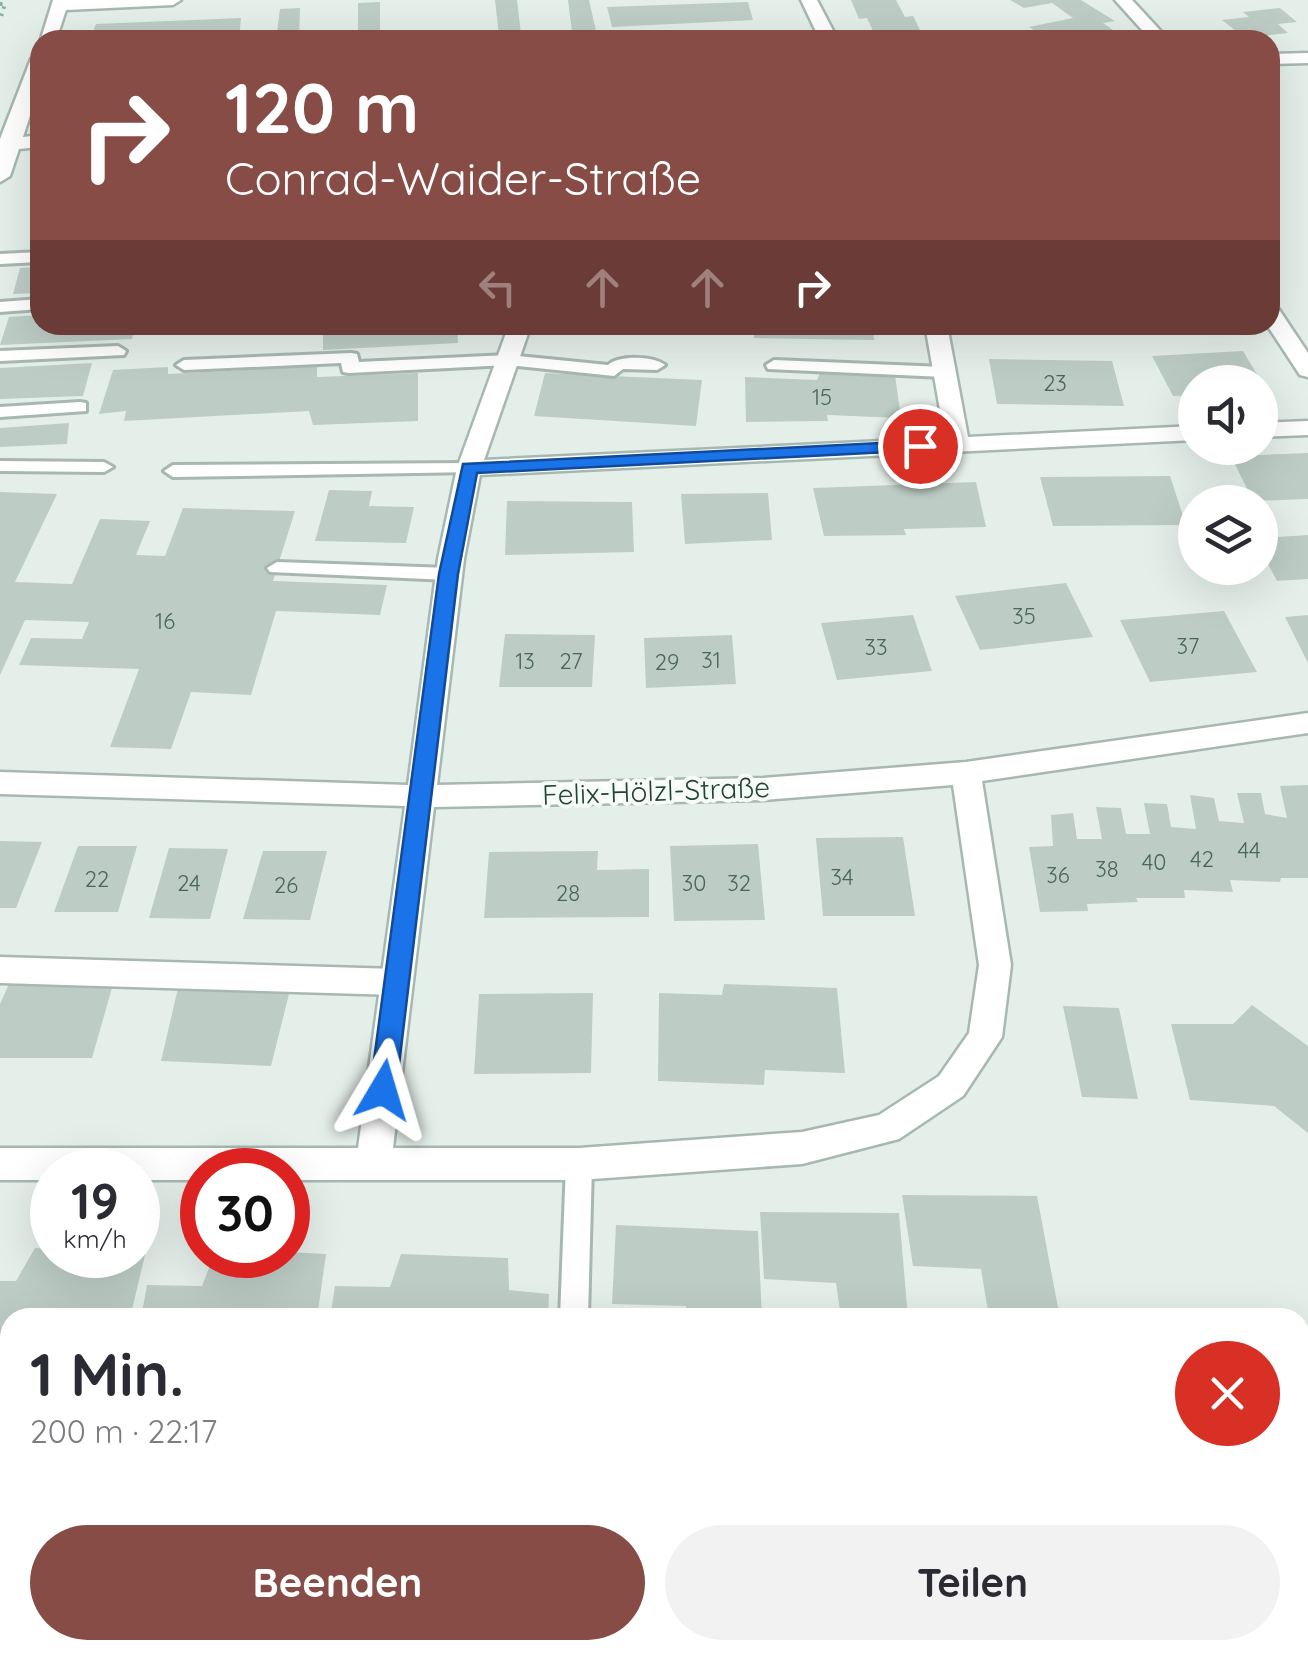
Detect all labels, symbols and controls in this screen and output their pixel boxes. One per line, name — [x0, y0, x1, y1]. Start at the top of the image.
text: 120 m — [225, 63, 419, 151]
icon: right — [60, 70, 190, 200]
text: Conrad-Waider-Straße — [225, 150, 701, 206]
icon: left — [470, 260, 525, 315]
icon: ahead — [575, 260, 630, 315]
icon: ahead — [680, 260, 735, 315]
icon: right — [785, 260, 840, 315]
map controls — [1178, 365, 1278, 585]
button: sound — [1178, 365, 1278, 465]
house number: 23 — [1043, 369, 1067, 397]
house number: 15 — [812, 383, 832, 411]
pin — [878, 404, 963, 489]
icon: arrive — [893, 419, 948, 474]
button: layers — [1178, 485, 1278, 585]
house number: 35 — [1012, 602, 1036, 630]
house number: 16 — [155, 607, 175, 635]
house number: 37 — [1177, 632, 1199, 660]
house number: 33 — [864, 633, 888, 661]
house number: 31 — [701, 646, 721, 674]
house number: 13 — [515, 647, 535, 675]
house number: 27 — [559, 647, 583, 675]
house number: 29 — [655, 648, 679, 676]
street label: Felix-Hölzl-Straße — [542, 769, 770, 812]
house number: 44 — [1237, 836, 1261, 864]
house number: 42 — [1190, 845, 1214, 873]
house number: 40 — [1142, 848, 1166, 876]
house number: 38 — [1095, 855, 1119, 883]
house number: 36 — [1046, 861, 1070, 889]
house number: 34 — [830, 863, 854, 891]
house number: 22 — [85, 865, 109, 893]
house number: 24 — [177, 869, 201, 897]
house number: 30 — [682, 869, 706, 897]
house number: 32 — [727, 869, 751, 897]
house number: 26 — [274, 871, 298, 899]
house number: 28 — [556, 879, 580, 907]
position arrow — [331, 1038, 435, 1142]
speed limit sign: 30 — [180, 1148, 310, 1278]
text: 19 — [71, 1169, 119, 1232]
text: km/h — [63, 1223, 127, 1254]
text: 1 Min. — [30, 1336, 184, 1411]
button: close — [1175, 1341, 1280, 1446]
text: 200 m · 22:17 — [30, 1411, 217, 1451]
button: Beenden — [30, 1525, 645, 1640]
button: Teilen — [665, 1525, 1280, 1640]

